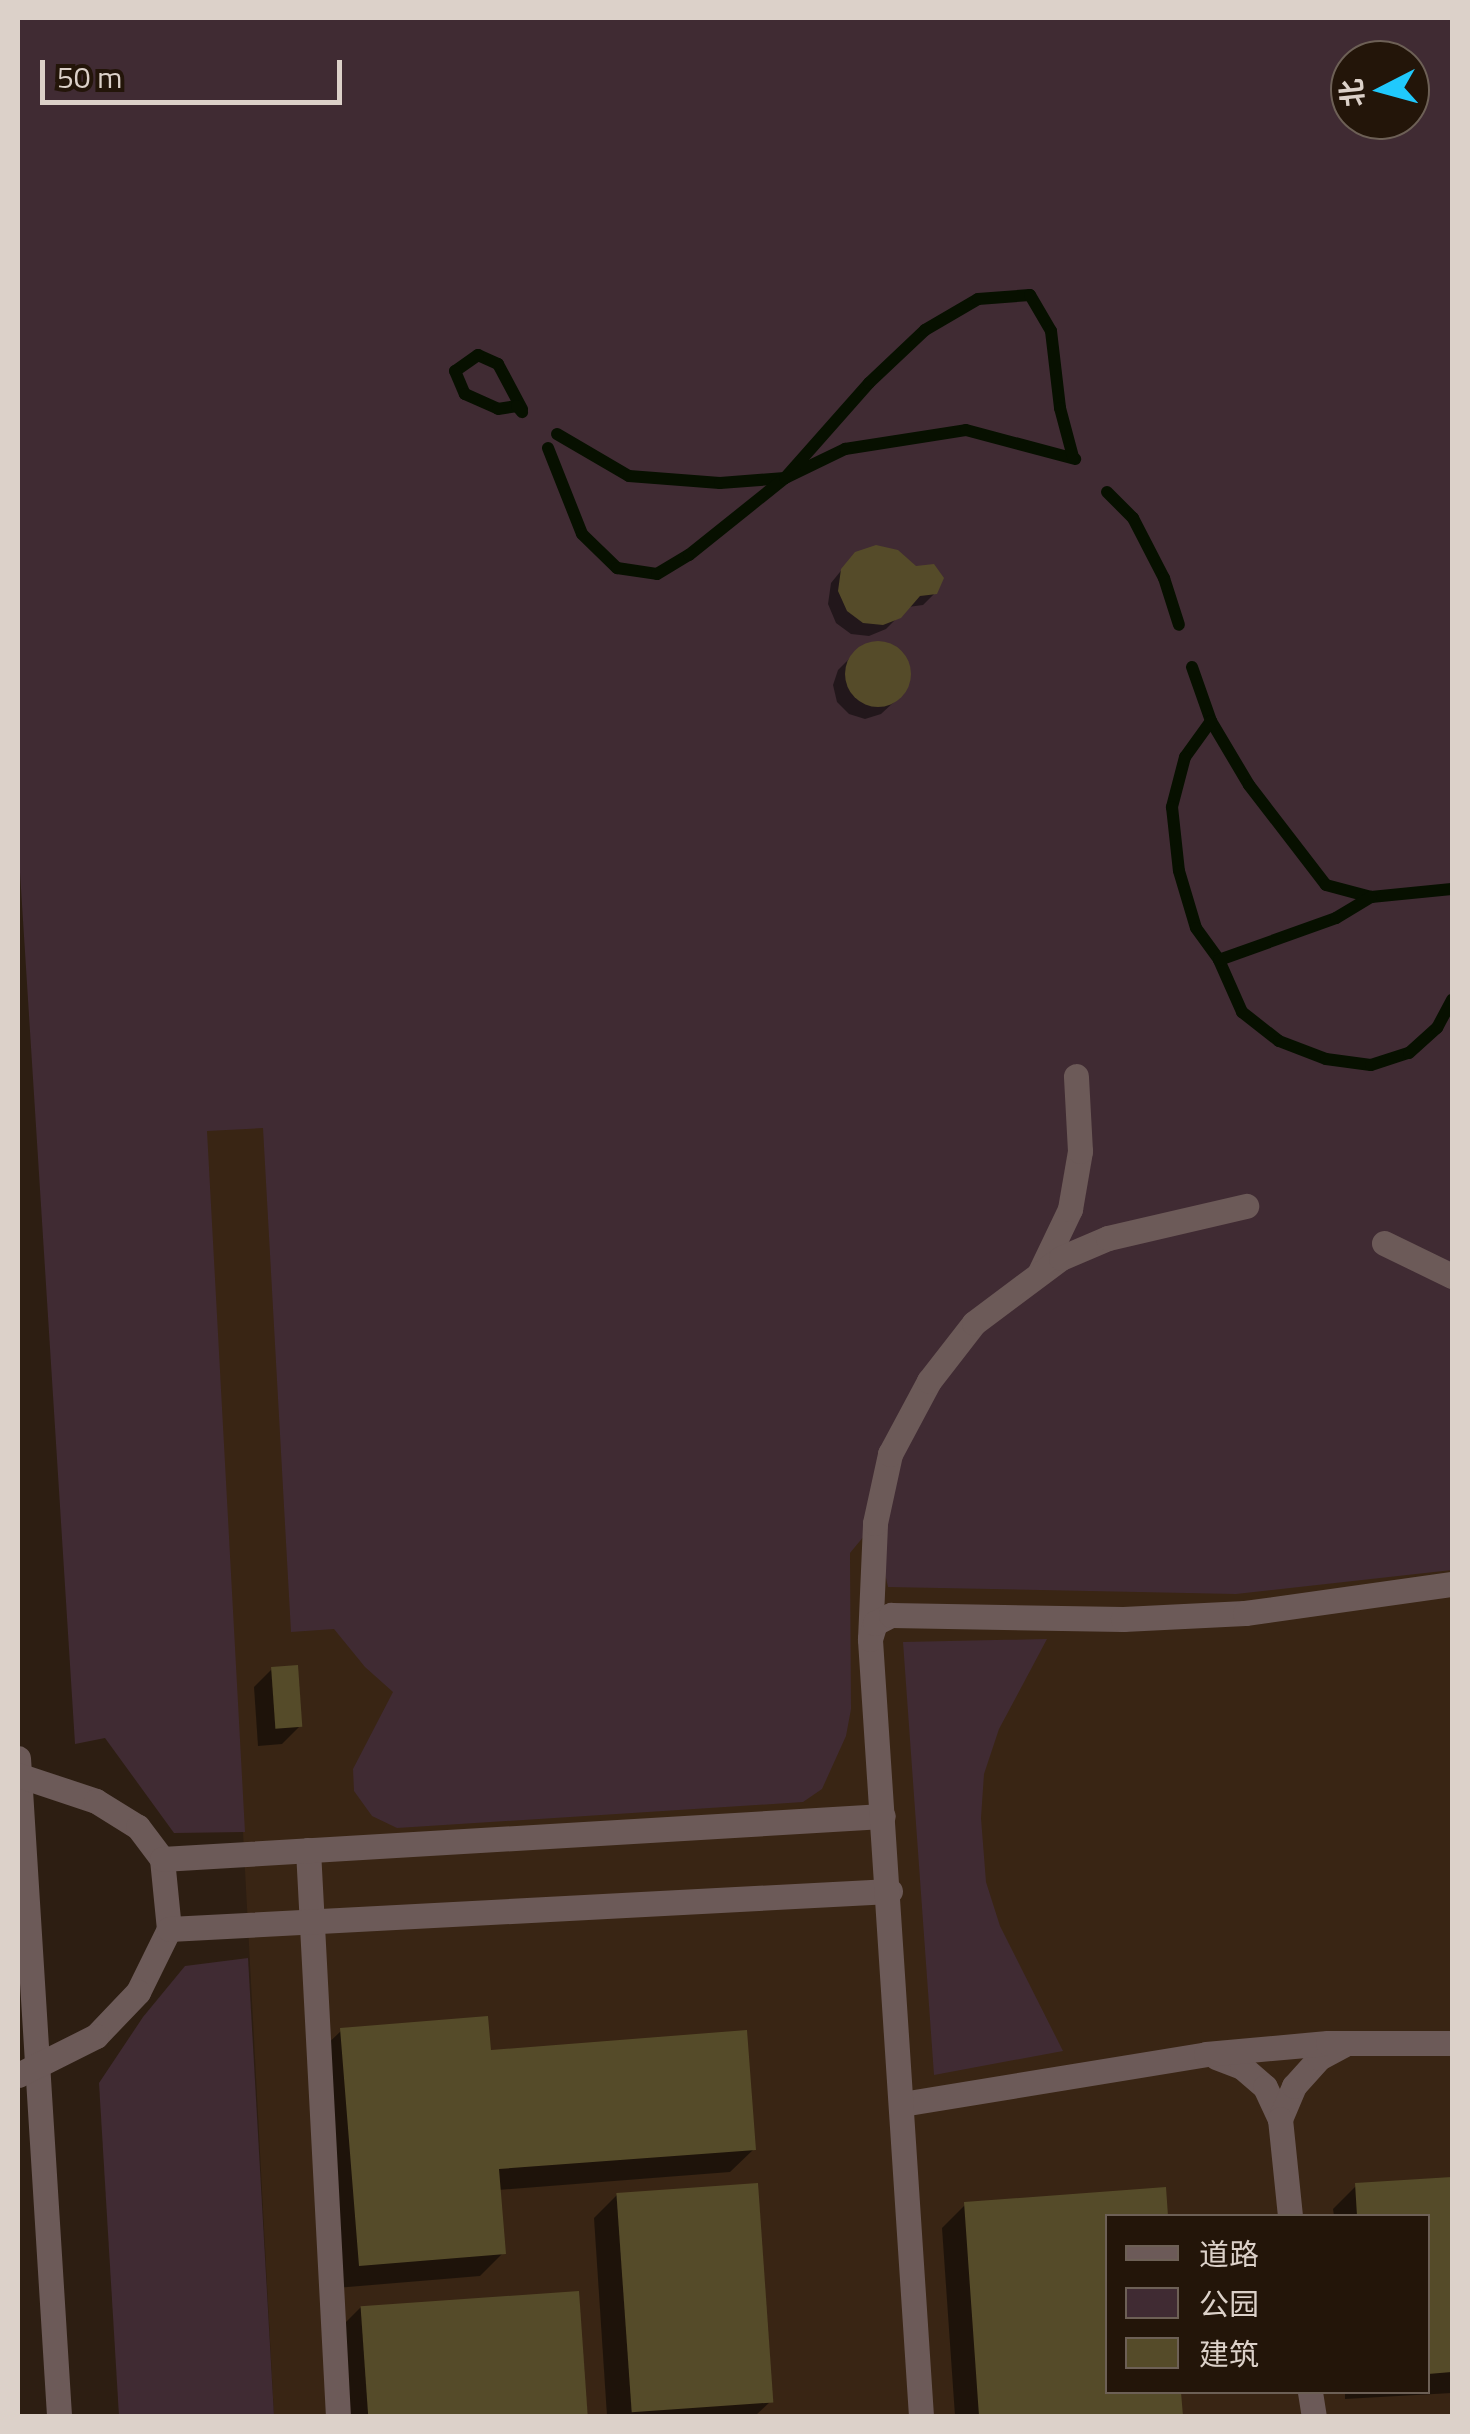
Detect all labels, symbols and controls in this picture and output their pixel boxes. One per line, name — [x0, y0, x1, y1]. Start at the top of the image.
scale bar — [45, 40, 348, 102]
north arrow — [1330, 40, 1430, 140]
text: 50 m — [57, 54, 122, 100]
text: 北 — [1329, 77, 1375, 109]
legend — [1105, 2214, 1430, 2394]
text: 道路 — [1199, 2231, 1259, 2277]
text: 公园 — [1199, 2281, 1259, 2327]
text: 建筑 — [1199, 2331, 1259, 2377]

